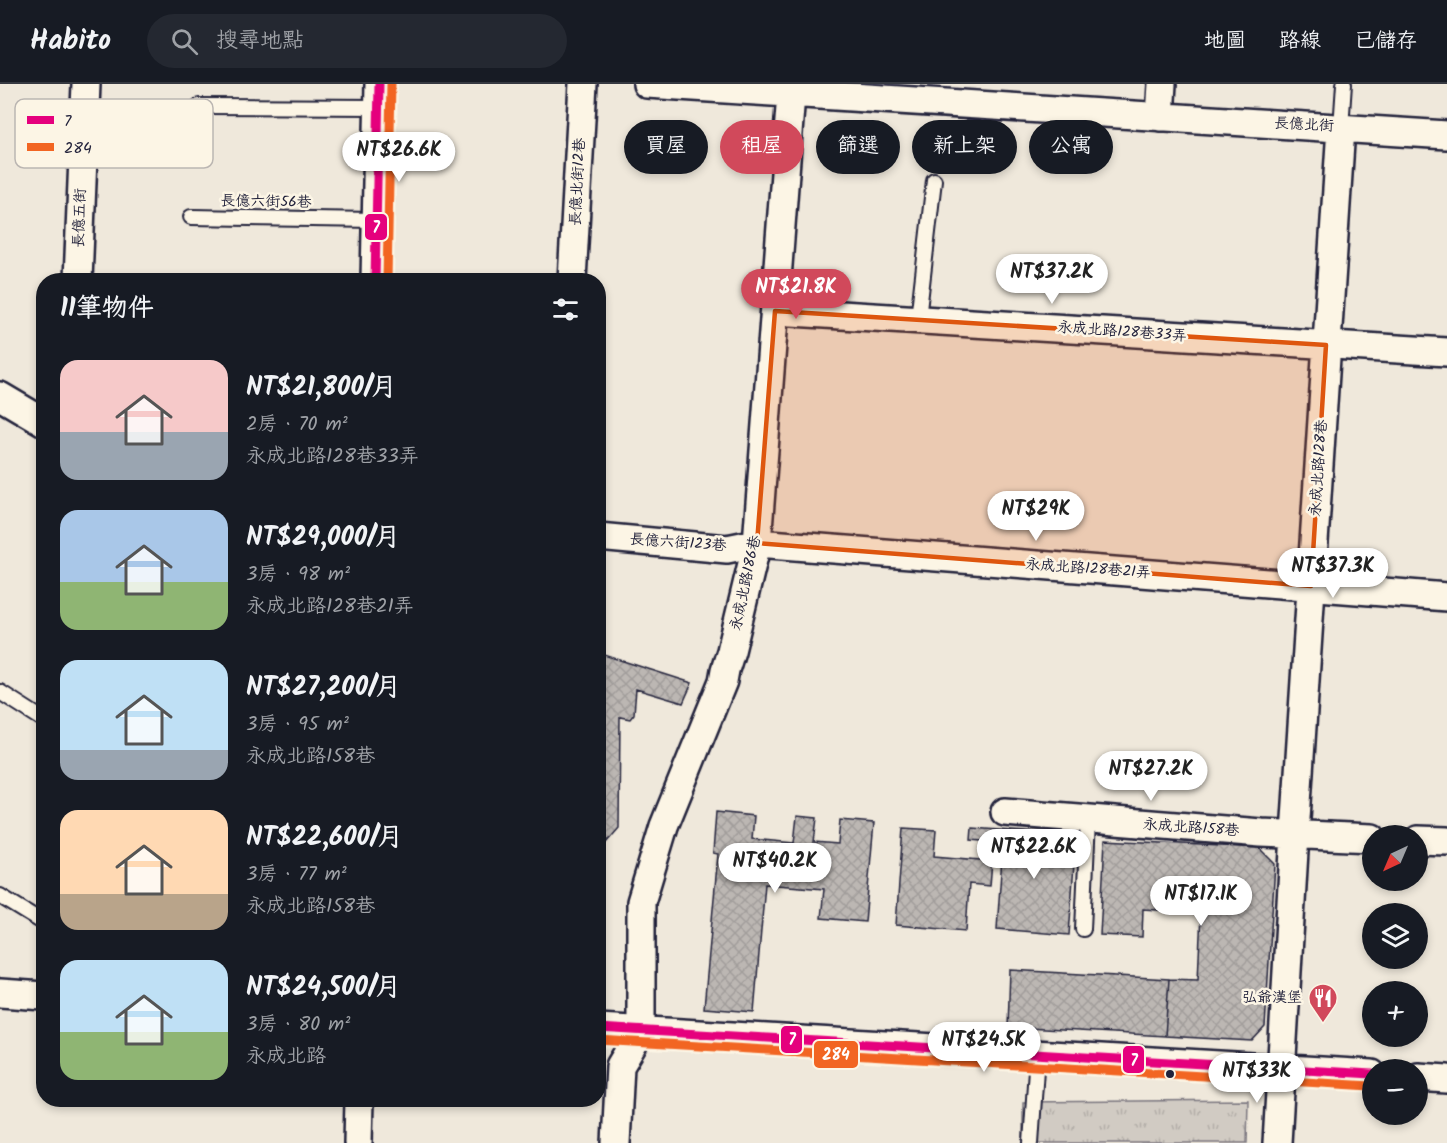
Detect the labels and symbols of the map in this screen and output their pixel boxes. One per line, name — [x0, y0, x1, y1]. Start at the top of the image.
legend — [15, 99, 213, 168]
text: 7 — [64, 109, 72, 134]
street label: 長億北街 — [1273, 111, 1335, 139]
pin: NT$26.6K — [337, 132, 461, 183]
text: 284 — [64, 136, 92, 161]
street label: 長億北街12巷 — [564, 137, 592, 227]
street label: 長億五街 — [67, 188, 93, 248]
street label: 長億六街56巷 — [220, 189, 312, 215]
line badge: 7 — [364, 213, 388, 241]
text: 7 — [372, 216, 380, 241]
pin: NT$37.2K — [990, 254, 1114, 305]
pin: NT$21.8K — [734, 269, 858, 320]
street label: 永成北路128巷33弄 — [1057, 316, 1187, 348]
street label: 永成北路128巷 — [1304, 419, 1334, 517]
pin: NT$29K — [987, 491, 1085, 542]
street label: 長億六街123巷 — [629, 528, 727, 558]
street label: 永成北路186巷 — [724, 533, 768, 633]
pin: NT$37.3K — [1271, 548, 1395, 599]
street label: 永成北路128巷21弄 — [1024, 553, 1152, 585]
pin: NT$27.2K — [1089, 751, 1213, 802]
street label: 永成北路158巷 — [1142, 813, 1240, 843]
north arrow — [1362, 825, 1428, 891]
pin: NT$22.6K — [972, 829, 1096, 880]
pin: NT$40.2K — [713, 843, 837, 894]
pin: NT$17.1K — [1139, 876, 1263, 927]
restaurant icon: 弘爺漢堡 — [1307, 982, 1339, 1024]
place label: 弘爺漢堡 — [1242, 986, 1302, 1010]
pin: NT$24.5K — [922, 1022, 1046, 1073]
line badge: 7 — [780, 1025, 803, 1054]
text: 7 — [788, 1028, 796, 1053]
line badge: 284 — [813, 1040, 859, 1069]
text: 284 — [822, 1043, 850, 1068]
line badge: 7 — [1122, 1045, 1145, 1074]
text: 7 — [1130, 1049, 1138, 1074]
pin: NT$33K — [1208, 1053, 1306, 1104]
unlabelled marker — [1164, 1068, 1176, 1080]

